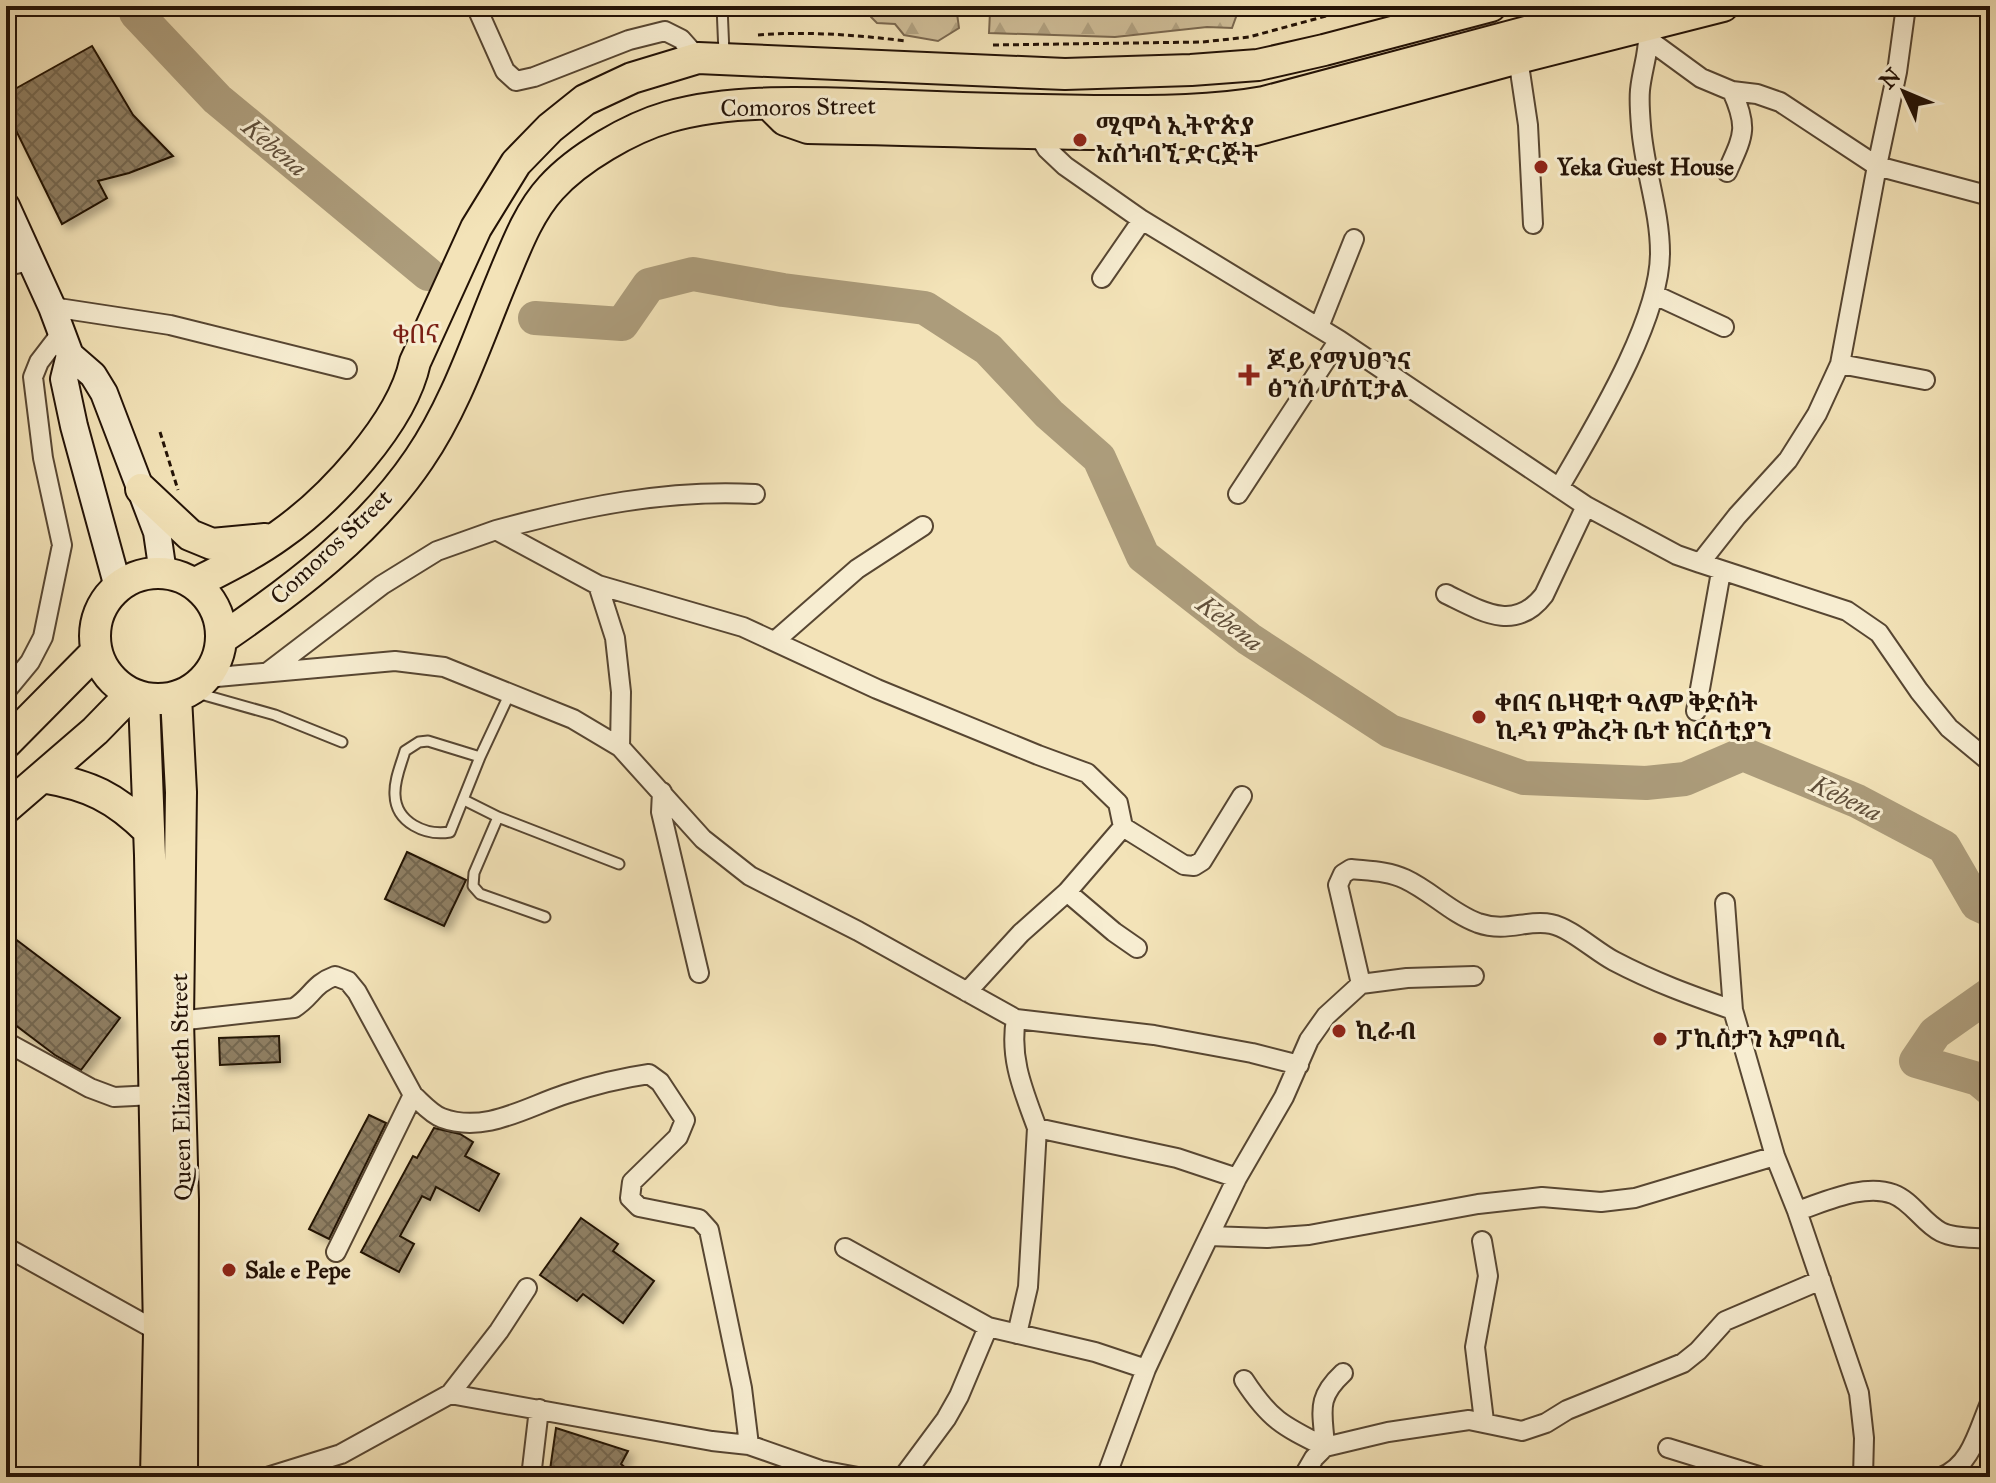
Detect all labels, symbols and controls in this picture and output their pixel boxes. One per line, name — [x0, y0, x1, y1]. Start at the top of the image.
north arrow — [1864, 52, 1944, 132]
text: N — [1874, 62, 1906, 95]
street label: Comoros Street — [720, 91, 877, 123]
water label: Kebena — [234, 109, 314, 183]
place label: ሚሞሳ ኢትዮጵያ አስጎብኚ ድርጅት — [1096, 111, 1259, 169]
marker: ሚሞሳ ኢትዮጵያ አስጎብኚ ድርጅት — [1071, 131, 1089, 149]
place label: Yeka Guest House — [1556, 152, 1734, 182]
marker: Yeka Guest House — [1532, 158, 1550, 176]
district label: ቀበና — [393, 318, 439, 350]
place label: ጆይ የማህፀንና ፅንስ ሆስፒታል — [1267, 346, 1411, 404]
marker: ጆይ የማህፀንና ፅንስ ሆስፒታል — [1238, 364, 1260, 386]
street label: Comoros Street — [264, 483, 398, 611]
water label: Kebena — [1189, 586, 1270, 658]
place label: ቀበና ቤዛዊተ ዓለም ቅድስት ኪዳነ ምሕረት ቤተ ክርስቲያን — [1495, 688, 1772, 746]
marker: ቀበና ቤዛዊተ ዓለም ቅድስት ኪዳነ ምሕረት ቤተ ክርስቲያን — [1470, 708, 1488, 726]
water label: Kebena — [1803, 767, 1887, 828]
street label: Queen Elizabeth Street — [164, 972, 198, 1201]
place label: ኪራብ — [1355, 1016, 1416, 1046]
marker: ኪራብ — [1330, 1022, 1348, 1040]
place label: ፓኪስታን ኢምባሲ — [1676, 1024, 1846, 1054]
marker: ፓኪስታን ኢምባሲ — [1651, 1030, 1669, 1048]
place label: Sale e Pepe — [245, 1255, 351, 1285]
marker: Sale e Pepe — [220, 1261, 238, 1279]

